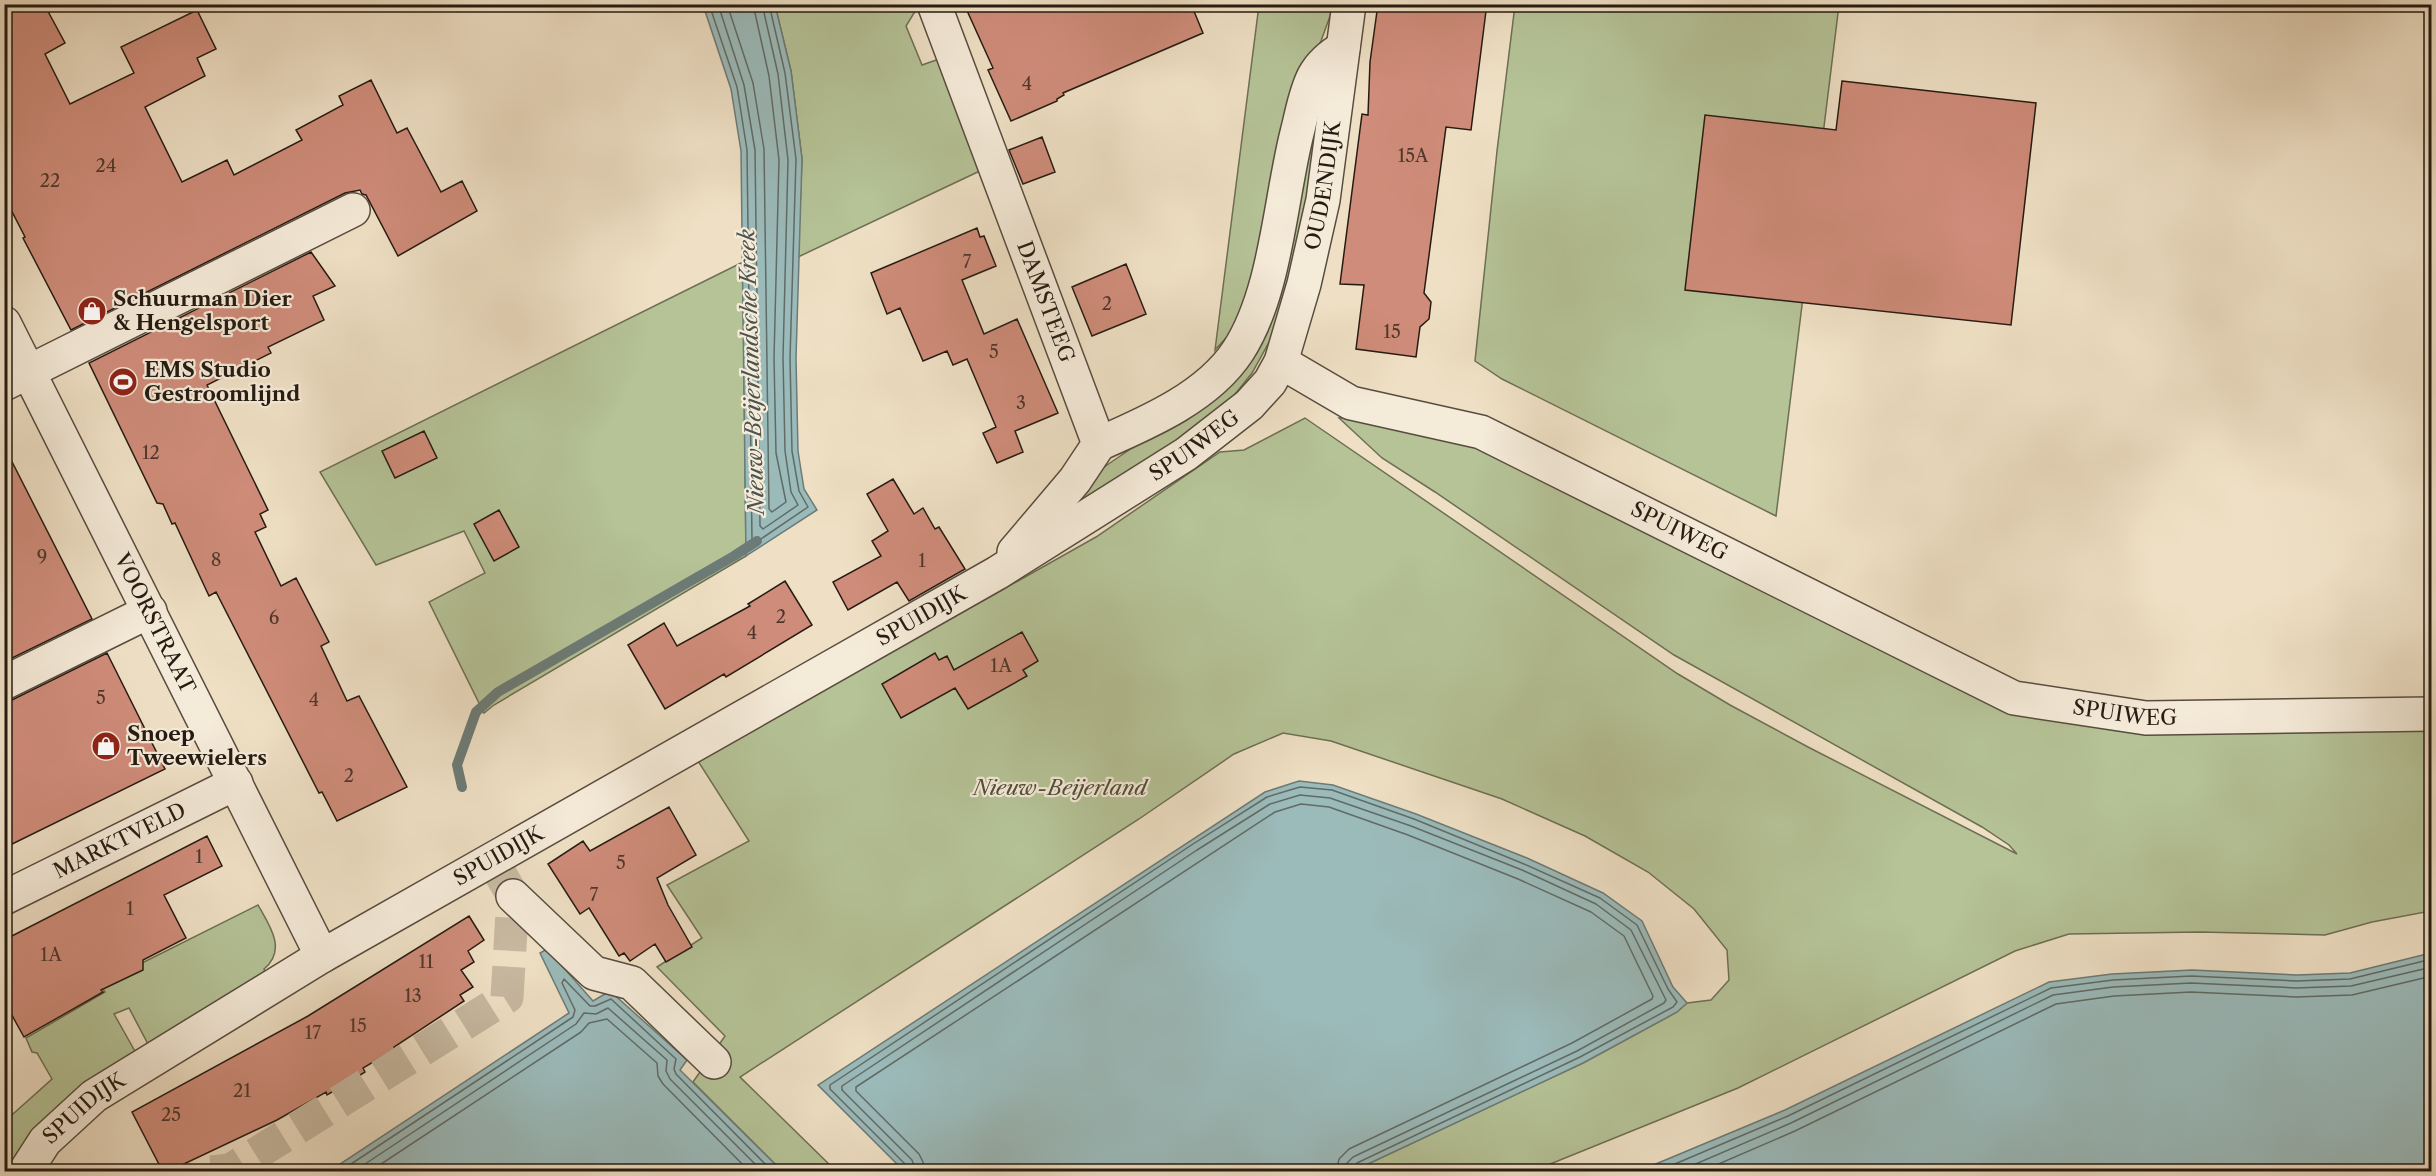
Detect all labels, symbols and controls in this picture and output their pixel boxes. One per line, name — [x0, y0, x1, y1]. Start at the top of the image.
house number: 4 — [1022, 73, 1032, 95]
street label: OUDENDIJK — [1299, 119, 1345, 252]
house number: 15A — [1398, 145, 1429, 167]
house number: 24 — [96, 155, 116, 177]
house number: 22 — [40, 170, 60, 192]
water label: Nieuw-Beijerlandsche Kreek — [733, 228, 770, 517]
street label: DAMSTEEG — [1012, 238, 1080, 366]
house number: 7 — [963, 251, 972, 273]
place label: Schuurman Dier & Hengelsport — [113, 286, 292, 335]
house number: 2 — [1102, 293, 1112, 315]
shop icon: Schuurman Dier & Hengelsport — [76, 295, 108, 327]
house number: 15 — [1383, 321, 1401, 343]
house number: 5 — [989, 341, 999, 363]
place label: EMS Studio Gestroomlijnd — [144, 357, 300, 406]
sports icon: EMS Studio Gestroomlijnd — [107, 366, 139, 398]
house number: 3 — [1016, 392, 1026, 414]
street label: SPUIWEG — [1144, 404, 1244, 486]
house number: 12 — [142, 442, 160, 464]
street label: SPUIWEG — [1627, 496, 1732, 565]
house number: 9 — [37, 546, 47, 568]
street label: VOORSTRAAT — [109, 548, 201, 697]
house number: 8 — [211, 549, 221, 571]
house number: 1 — [918, 550, 926, 572]
street label: SPUIDIJK — [872, 580, 971, 651]
house number: 2 — [776, 606, 786, 628]
house number: 6 — [269, 607, 279, 629]
house number: 4 — [747, 622, 757, 644]
house number: 1A — [990, 655, 1013, 677]
house number: 5 — [96, 687, 106, 709]
house number: 4 — [309, 689, 319, 711]
street label: SPUIWEG — [2071, 694, 2177, 730]
place label: Snoep Tweewielers — [127, 721, 267, 770]
shop icon: Snoep Tweewielers — [90, 730, 122, 762]
house number: 2 — [344, 765, 354, 787]
park label: Nieuw-Beijerland — [971, 775, 1149, 800]
street label: MARKTVELD — [49, 797, 190, 884]
street label: SPUIDIJK — [449, 820, 548, 891]
house number: 1 — [195, 846, 203, 868]
house number: 5 — [616, 852, 626, 874]
house number: 7 — [590, 884, 599, 906]
house number: 1 — [126, 898, 134, 920]
house number: 1A — [40, 944, 63, 966]
house number: 11 — [418, 951, 434, 973]
house number: 13 — [404, 985, 422, 1007]
house number: 15 — [349, 1015, 367, 1037]
house number: 17 — [305, 1022, 321, 1044]
street label: SPUIDIJK — [37, 1067, 130, 1149]
house number: 21 — [233, 1080, 251, 1102]
house number: 25 — [161, 1104, 181, 1126]

